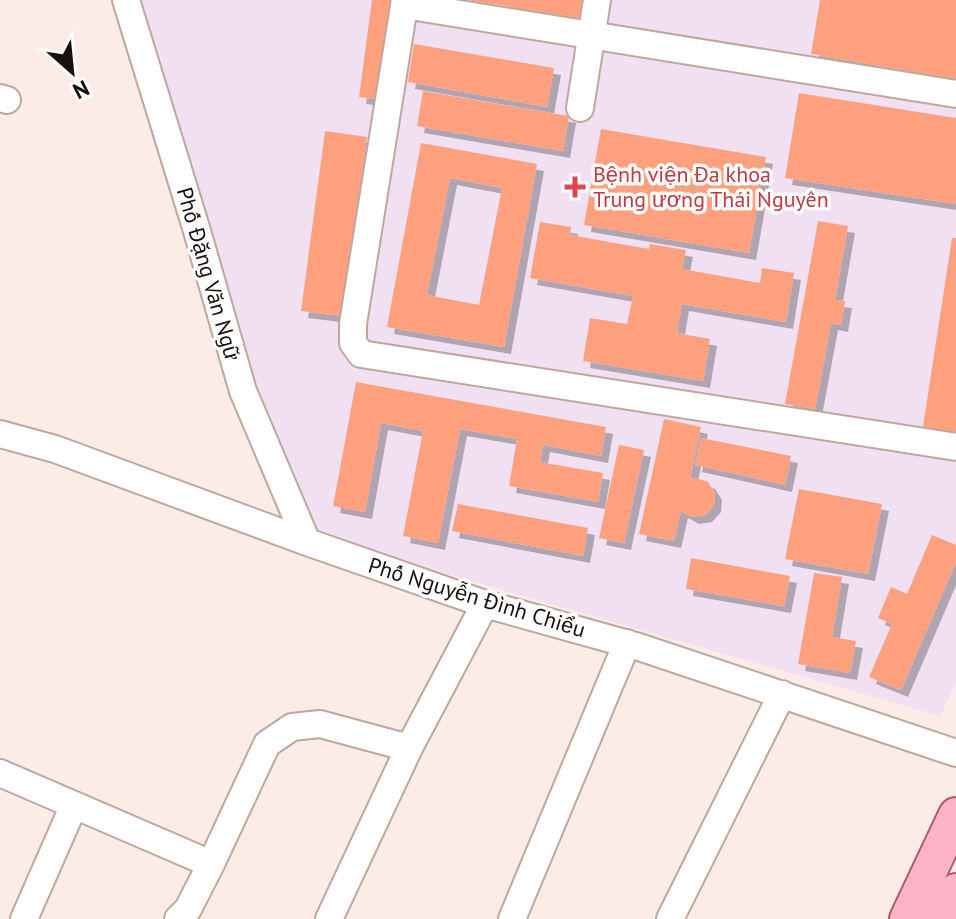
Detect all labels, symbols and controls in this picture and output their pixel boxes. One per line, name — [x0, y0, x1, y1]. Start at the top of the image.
north arrow — [32, 32, 112, 112]
text: N — [68, 74, 94, 106]
place label: Bệnh viện Đa khoa Trung ương Thái Nguyên — [593, 160, 829, 213]
marker: Bệnh viện Đa khoa Trung ương Thái Nguyên — [564, 176, 586, 198]
street label: Phố Đặng Văn Ngữ — [171, 184, 247, 364]
street label: Phố Nguyễn Đình Chiểu — [365, 551, 589, 643]

